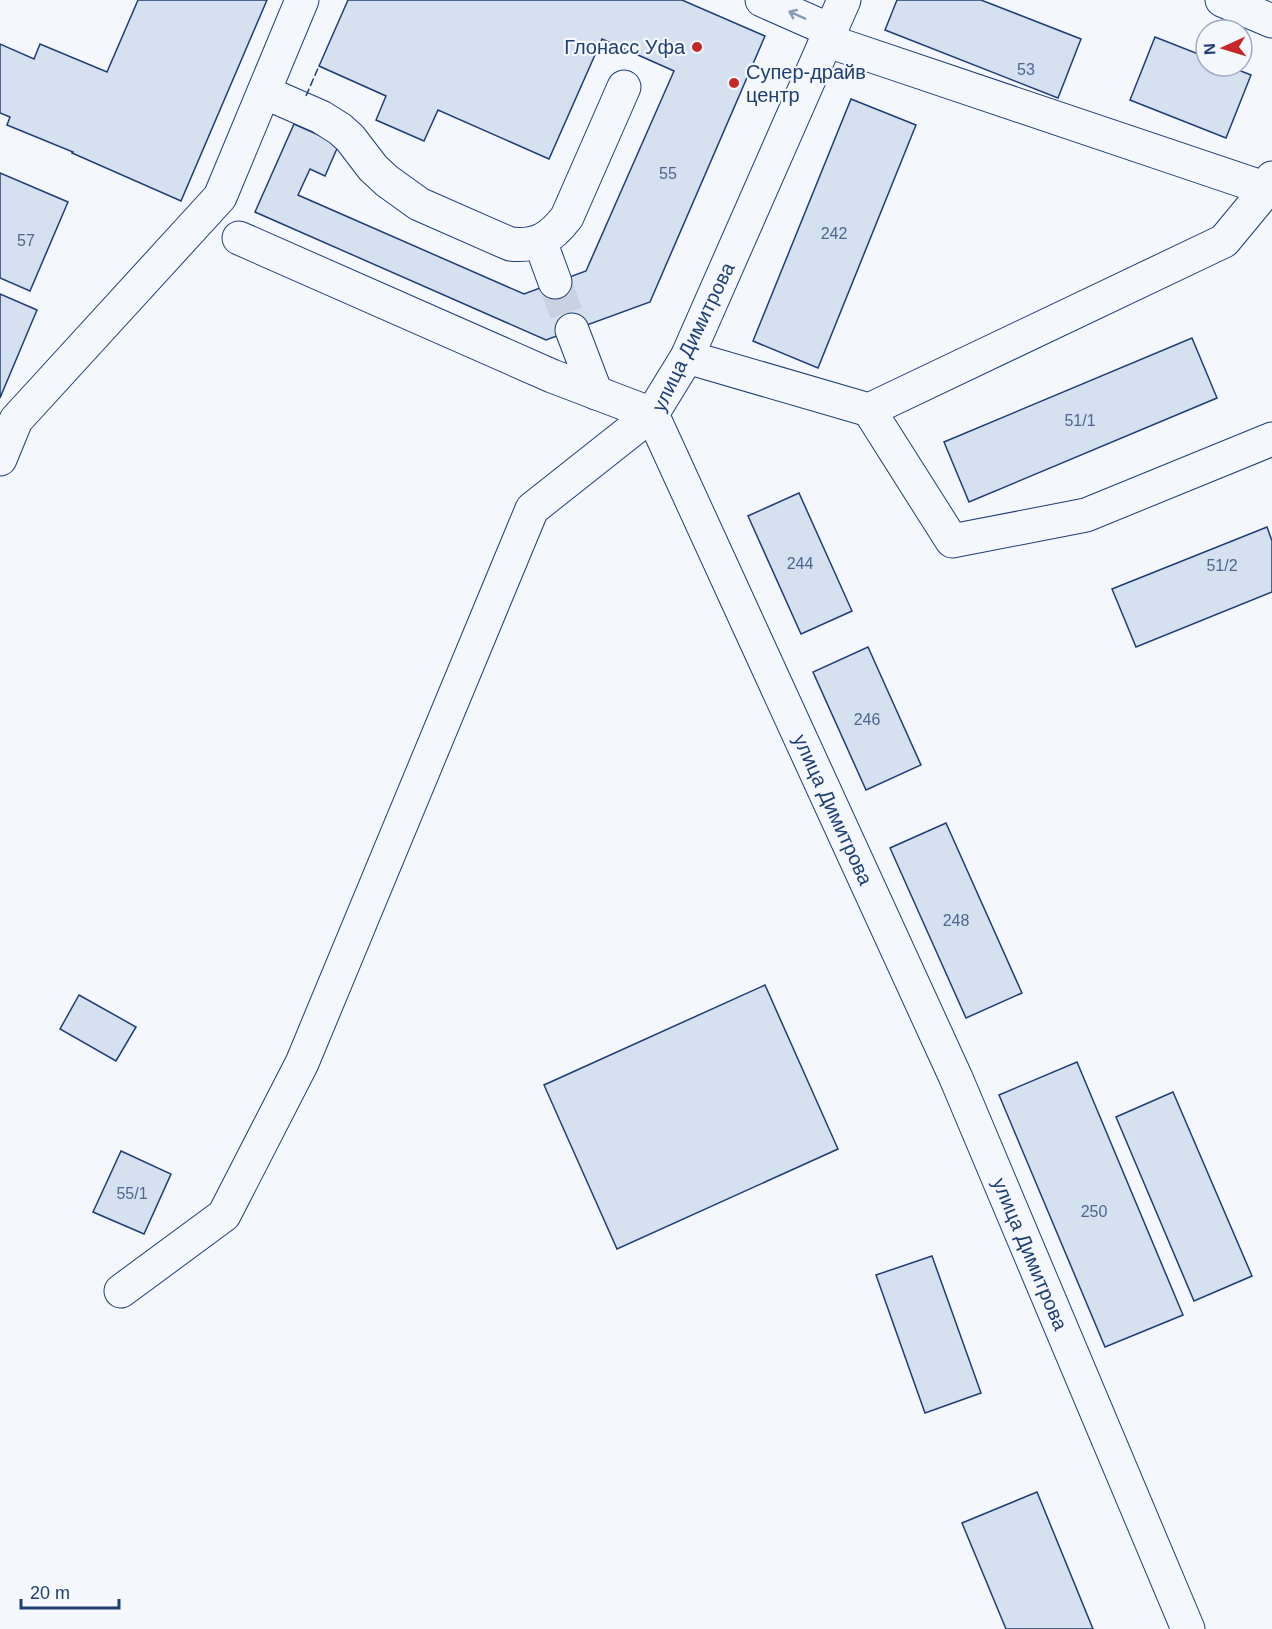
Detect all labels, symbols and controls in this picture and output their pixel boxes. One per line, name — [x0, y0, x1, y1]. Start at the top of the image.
one-way arrow — [788, 9, 807, 20]
north arrow — [1194, 18, 1254, 78]
place label: Глонасс Уфа — [564, 36, 686, 58]
marker: Глонасс Уфа — [690, 40, 704, 54]
text: N — [1201, 43, 1218, 55]
place label: Супер-драйв центр — [746, 61, 866, 106]
house number: 53 — [1017, 61, 1035, 78]
marker: Супер-драйв центр — [727, 76, 741, 90]
house number: 55 — [659, 165, 677, 182]
house number: 242 — [821, 225, 847, 242]
house number: 57 — [17, 232, 35, 249]
street label: улица Димитрова — [647, 258, 739, 415]
house number: 51/1 — [1064, 412, 1096, 429]
house number: 244 — [787, 555, 813, 572]
house number: 51/2 — [1206, 557, 1238, 574]
house number: 246 — [854, 711, 880, 728]
street label: улица Димитрова — [789, 731, 877, 889]
house number: 248 — [943, 912, 969, 929]
street label: улица Димитрова — [988, 1174, 1072, 1334]
house number: 55/1 — [116, 1185, 148, 1202]
house number: 250 — [1081, 1203, 1107, 1220]
scale bar — [21, 1572, 118, 1610]
text: 20 m — [30, 1583, 70, 1603]

